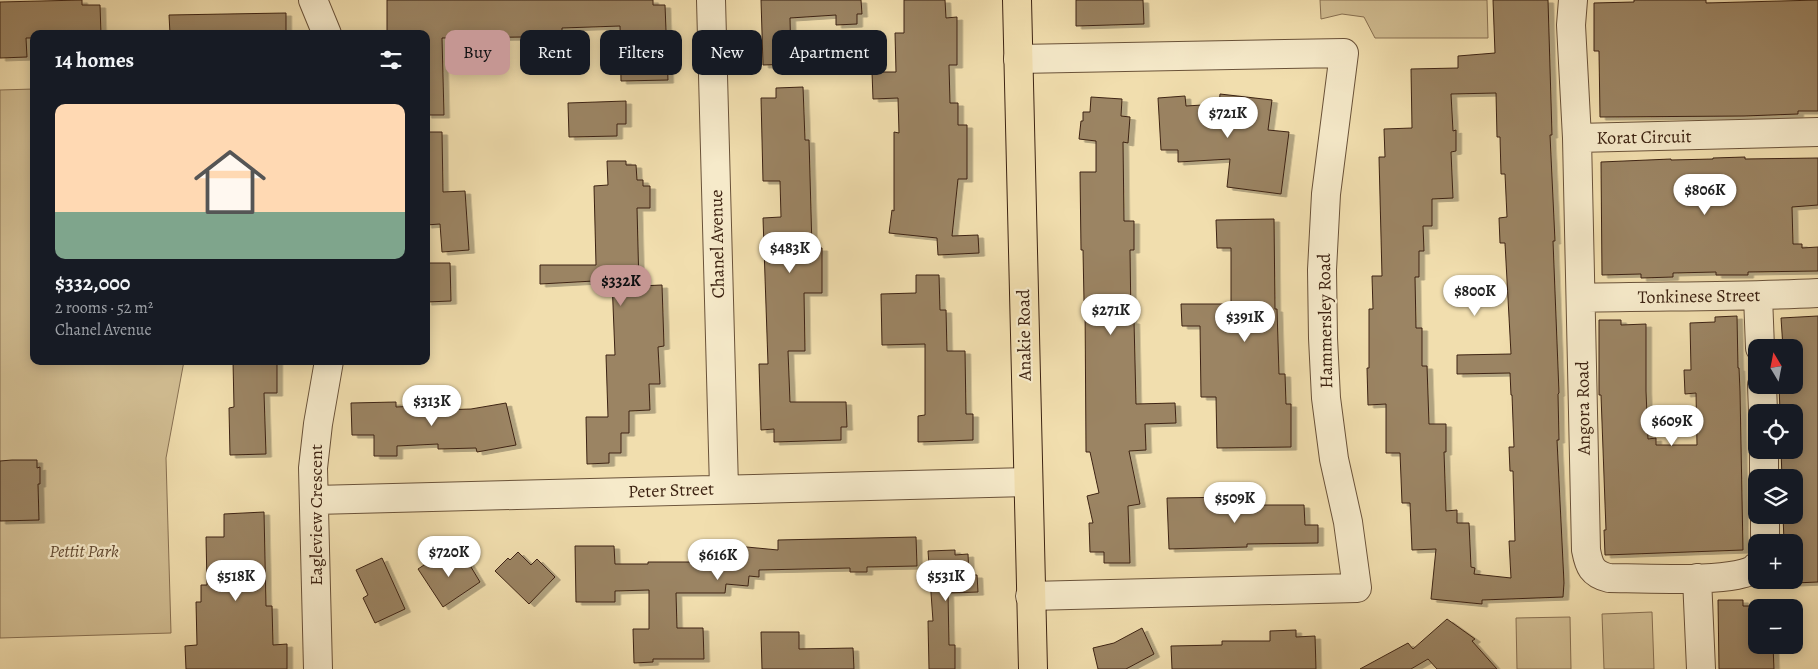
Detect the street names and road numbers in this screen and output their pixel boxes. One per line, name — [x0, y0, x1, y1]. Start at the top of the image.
street label: Korat Circuit — [1596, 124, 1692, 150]
street label: Chanel Avenue — [704, 189, 730, 299]
street label: Hammersley Road — [1312, 253, 1338, 389]
street label: Tonkinese Street — [1637, 283, 1761, 309]
street label: Anakie Road — [1011, 289, 1037, 382]
street label: Angora Road — [1570, 360, 1596, 456]
street label: Eagleview Crescent — [304, 444, 328, 586]
street label: Peter Street — [628, 477, 714, 503]

